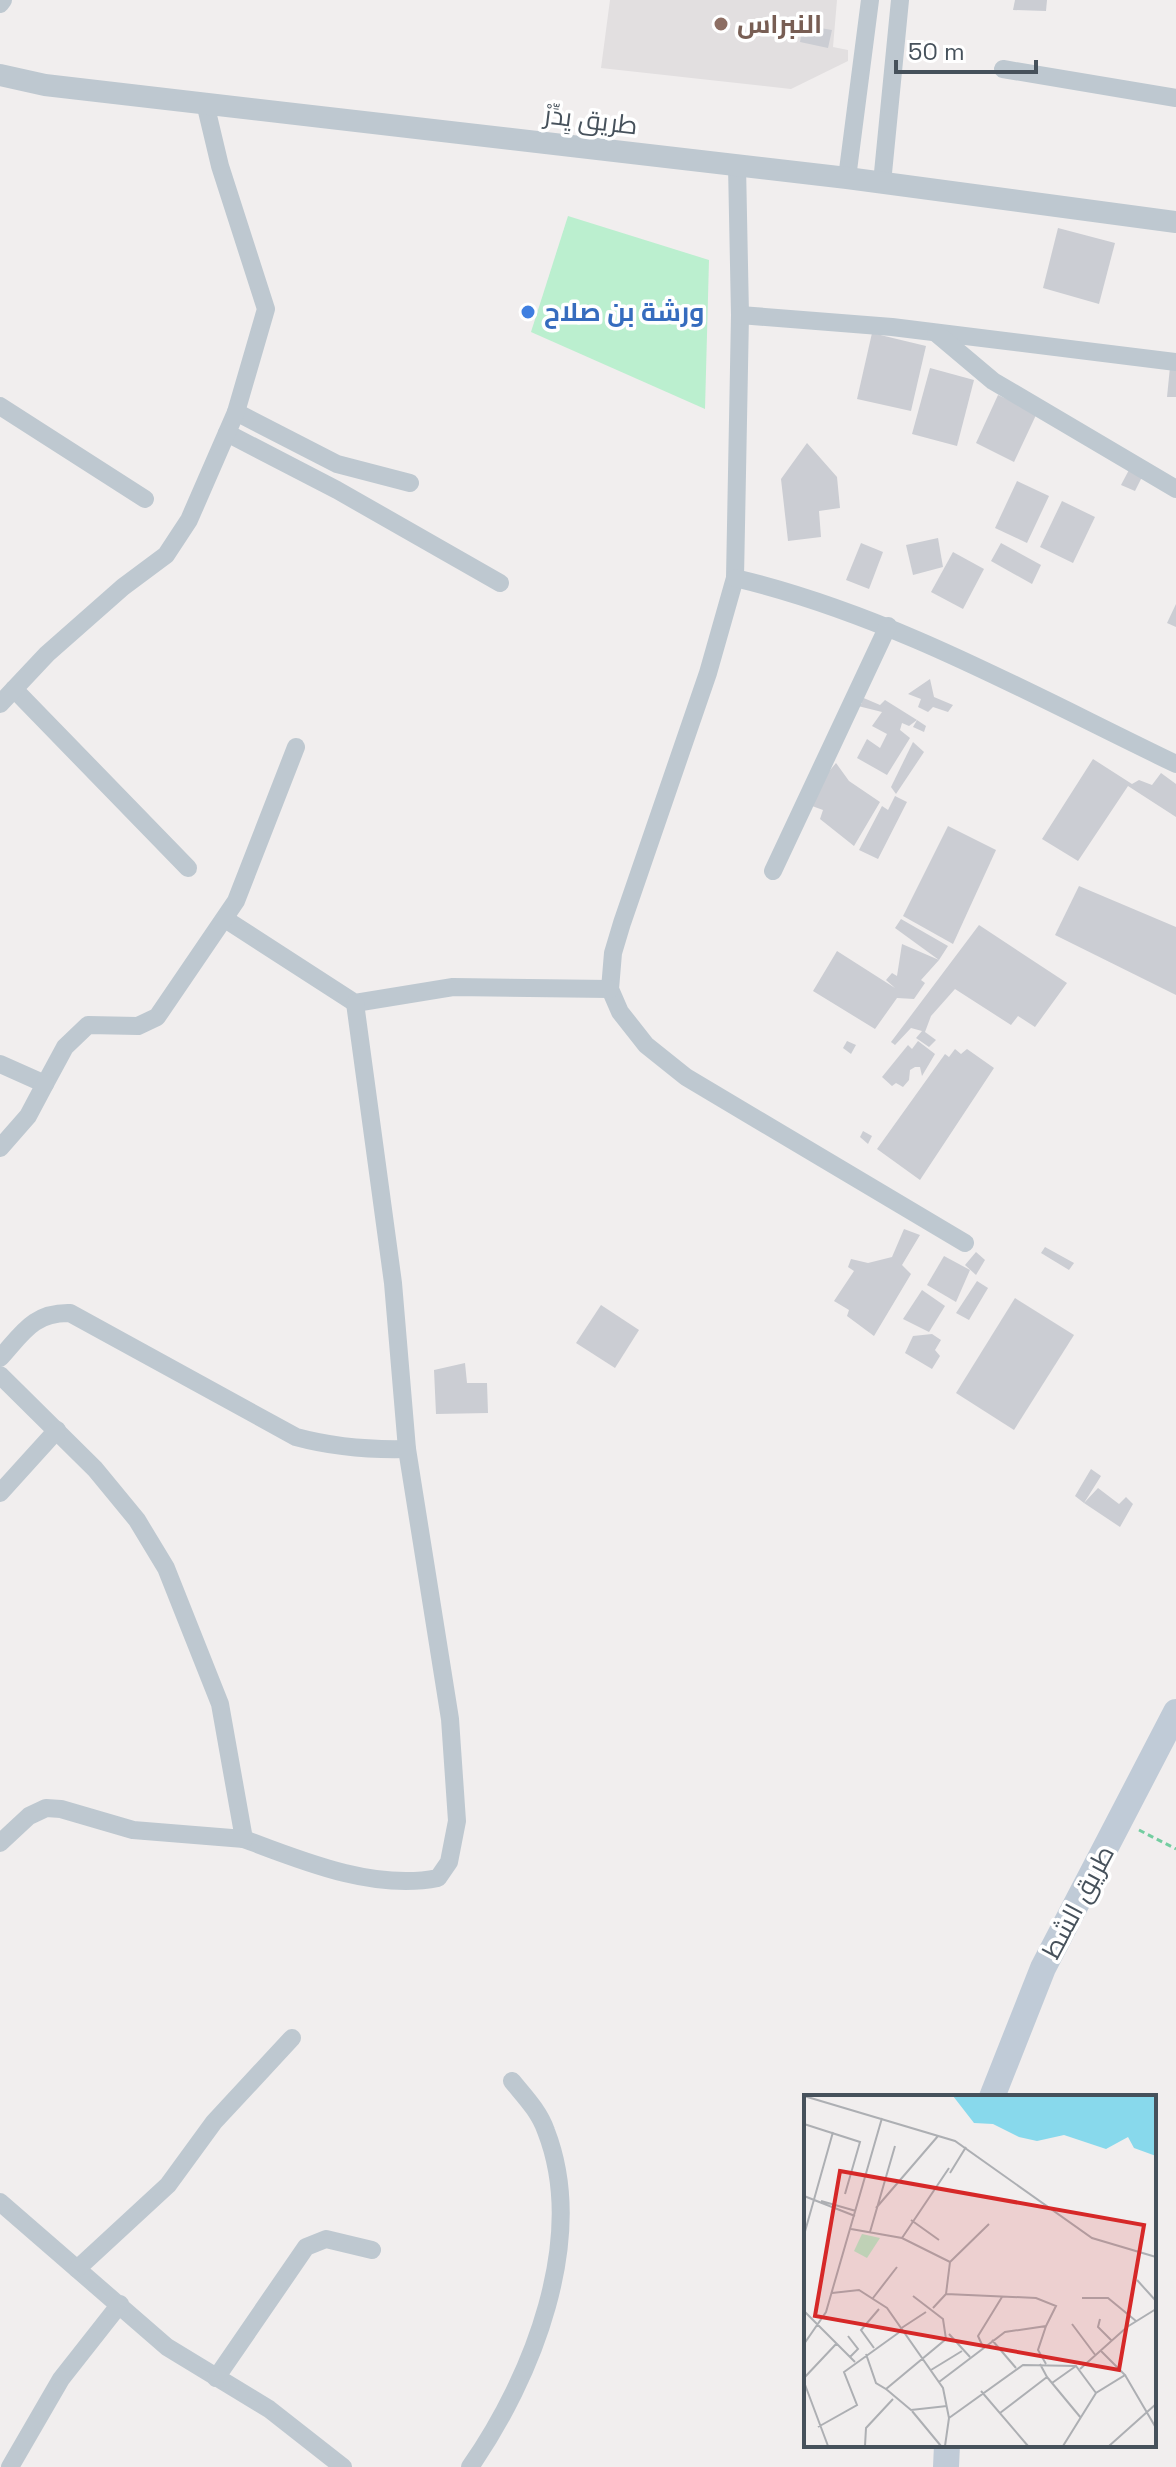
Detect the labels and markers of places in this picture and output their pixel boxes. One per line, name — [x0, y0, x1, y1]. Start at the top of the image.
place label: النبراس — [737, 7, 822, 41]
marker: النبراس — [712, 15, 730, 33]
place label: ورشة بن صلاح — [544, 295, 704, 329]
marker: ورشة بن صلاح — [519, 303, 537, 321]

